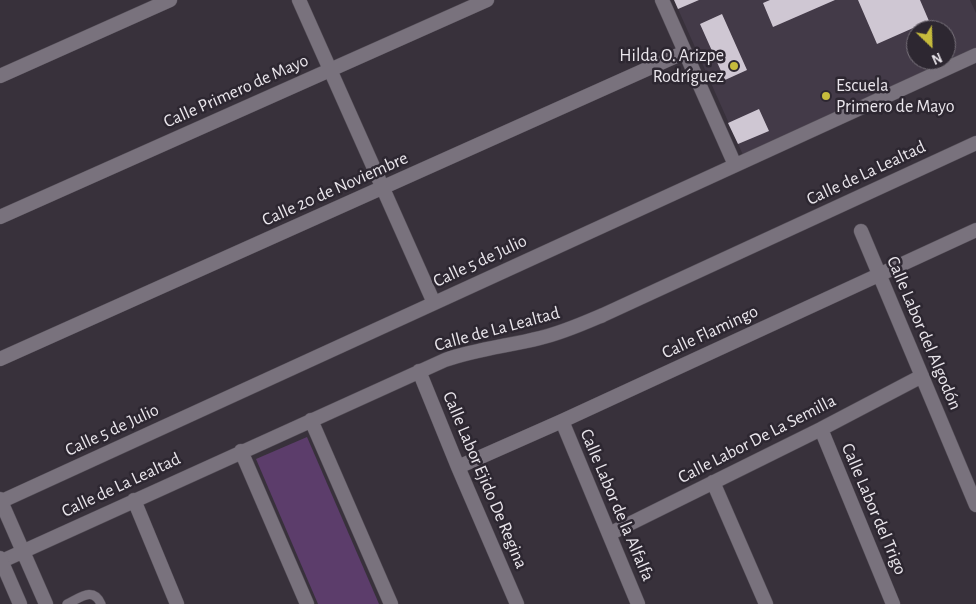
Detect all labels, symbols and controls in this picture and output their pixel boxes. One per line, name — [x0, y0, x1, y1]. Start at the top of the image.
north arrow — [906, 20, 956, 70]
place label: Hilda O. Arizpe Rodríguez — [619, 45, 724, 88]
street label: Calle Primero de Mayo — [160, 49, 312, 133]
text: N — [929, 49, 944, 66]
marker: Hilda O. Arizpe Rodríguez — [728, 60, 740, 72]
place label: Escuela Primero de Mayo — [836, 75, 955, 118]
marker: Escuela Primero de Mayo — [820, 90, 832, 102]
street label: Calle de La Lealtad — [803, 136, 929, 210]
street label: Calle 20 de Noviembre — [259, 147, 411, 231]
street label: Calle 5 de Julio — [430, 230, 530, 292]
street label: Calle Labor del Algodón — [882, 253, 966, 413]
street label: Calle Flamingo — [658, 300, 762, 364]
street label: Calle de La Lealtad — [432, 302, 562, 356]
street label: Calle Labor Ejido De Regina — [438, 388, 532, 572]
street label: Calle Labor De La Semilla — [674, 390, 840, 488]
street label: Calle 5 de Julio — [62, 399, 162, 461]
street label: Calle Labor de la Alfalfa — [575, 426, 659, 584]
street label: Calle Labor del Trigo — [837, 440, 911, 578]
street label: Calle de La Lealtad — [58, 448, 184, 522]

